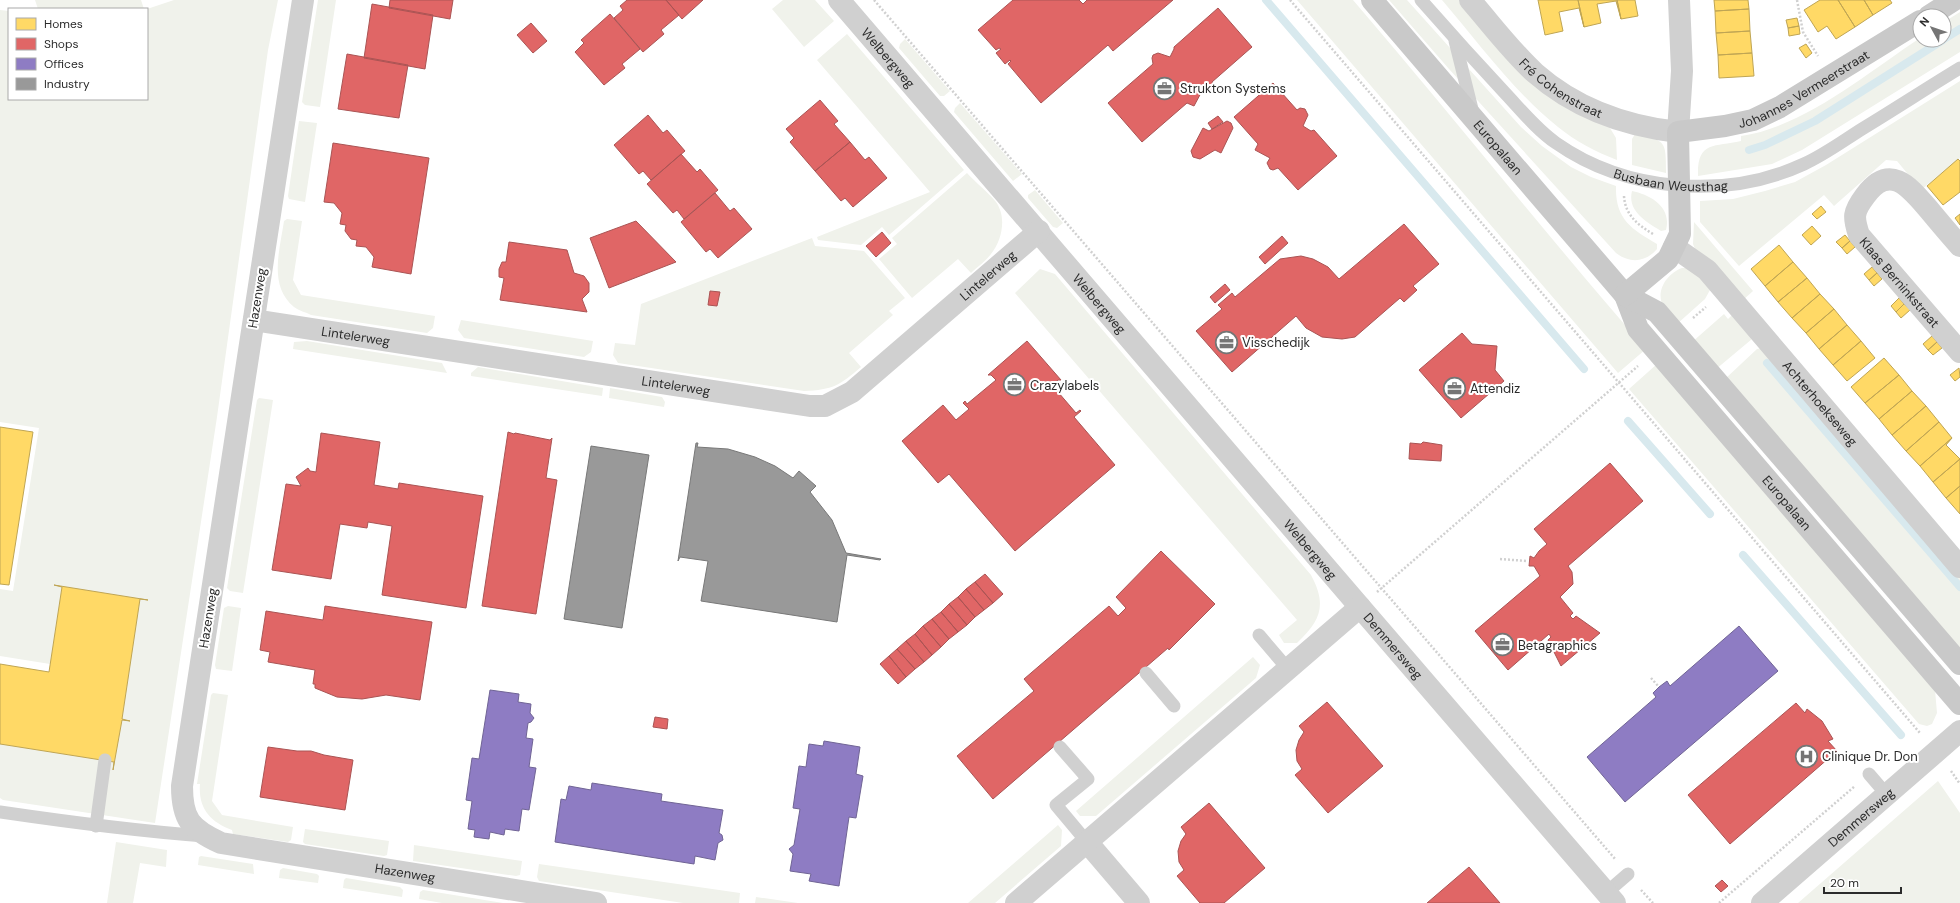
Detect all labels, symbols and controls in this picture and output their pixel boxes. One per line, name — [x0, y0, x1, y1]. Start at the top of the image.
legend — [8, 8, 148, 100]
north arrow — [1912, 8, 1952, 48]
text: N — [1916, 14, 1932, 29]
text: Homes — [44, 16, 83, 32]
street label: Welbergweg — [858, 24, 919, 91]
text: Shops — [44, 36, 79, 52]
street label: Johannes Vermeerstraat — [1737, 46, 1872, 131]
street label: Fré Cohenstraat — [1516, 54, 1605, 122]
text: Offices — [44, 56, 84, 72]
office icon: Strukton Systems — [1151, 75, 1177, 101]
text: Industry — [44, 76, 90, 92]
place label: Strukton Systems — [1180, 80, 1286, 97]
street label: Europalaan — [1470, 116, 1527, 178]
street label: Busbaan Weusthag — [1612, 164, 1729, 195]
street label: Klaas Berninkstraat — [1856, 233, 1944, 331]
street label: Lintelerweg — [956, 246, 1019, 304]
street label: Hazenweg — [244, 267, 270, 329]
street label: Welbergweg — [1069, 270, 1130, 337]
street label: Lintelerweg — [320, 322, 391, 349]
office icon: Visschedijk — [1214, 329, 1240, 355]
place label: Visschedijk — [1242, 334, 1311, 351]
street label: Achterhoekseweg — [1779, 357, 1862, 449]
street label: Lintelerweg — [640, 372, 711, 399]
office icon: Crazylabels — [1002, 372, 1028, 398]
office icon: Attendiz — [1441, 375, 1467, 401]
place label: Crazylabels — [1030, 377, 1099, 394]
place label: Attendiz — [1470, 380, 1520, 397]
street label: Europalaan — [1759, 472, 1815, 534]
street label: Welbergweg — [1280, 516, 1341, 583]
street label: Hazenweg — [195, 587, 221, 649]
street label: Demmersweg — [1360, 609, 1427, 683]
office icon: Betagraphics — [1489, 632, 1515, 658]
place label: Betagraphics — [1518, 637, 1597, 654]
hospital icon: Clinique Dr. Don — [1793, 743, 1819, 769]
place label: Clinique Dr. Don — [1822, 748, 1918, 765]
street label: Demmersweg — [1824, 784, 1898, 851]
street label: Hazenweg — [374, 859, 437, 886]
scale bar — [1824, 869, 1901, 895]
text: 20 m — [1830, 875, 1859, 891]

